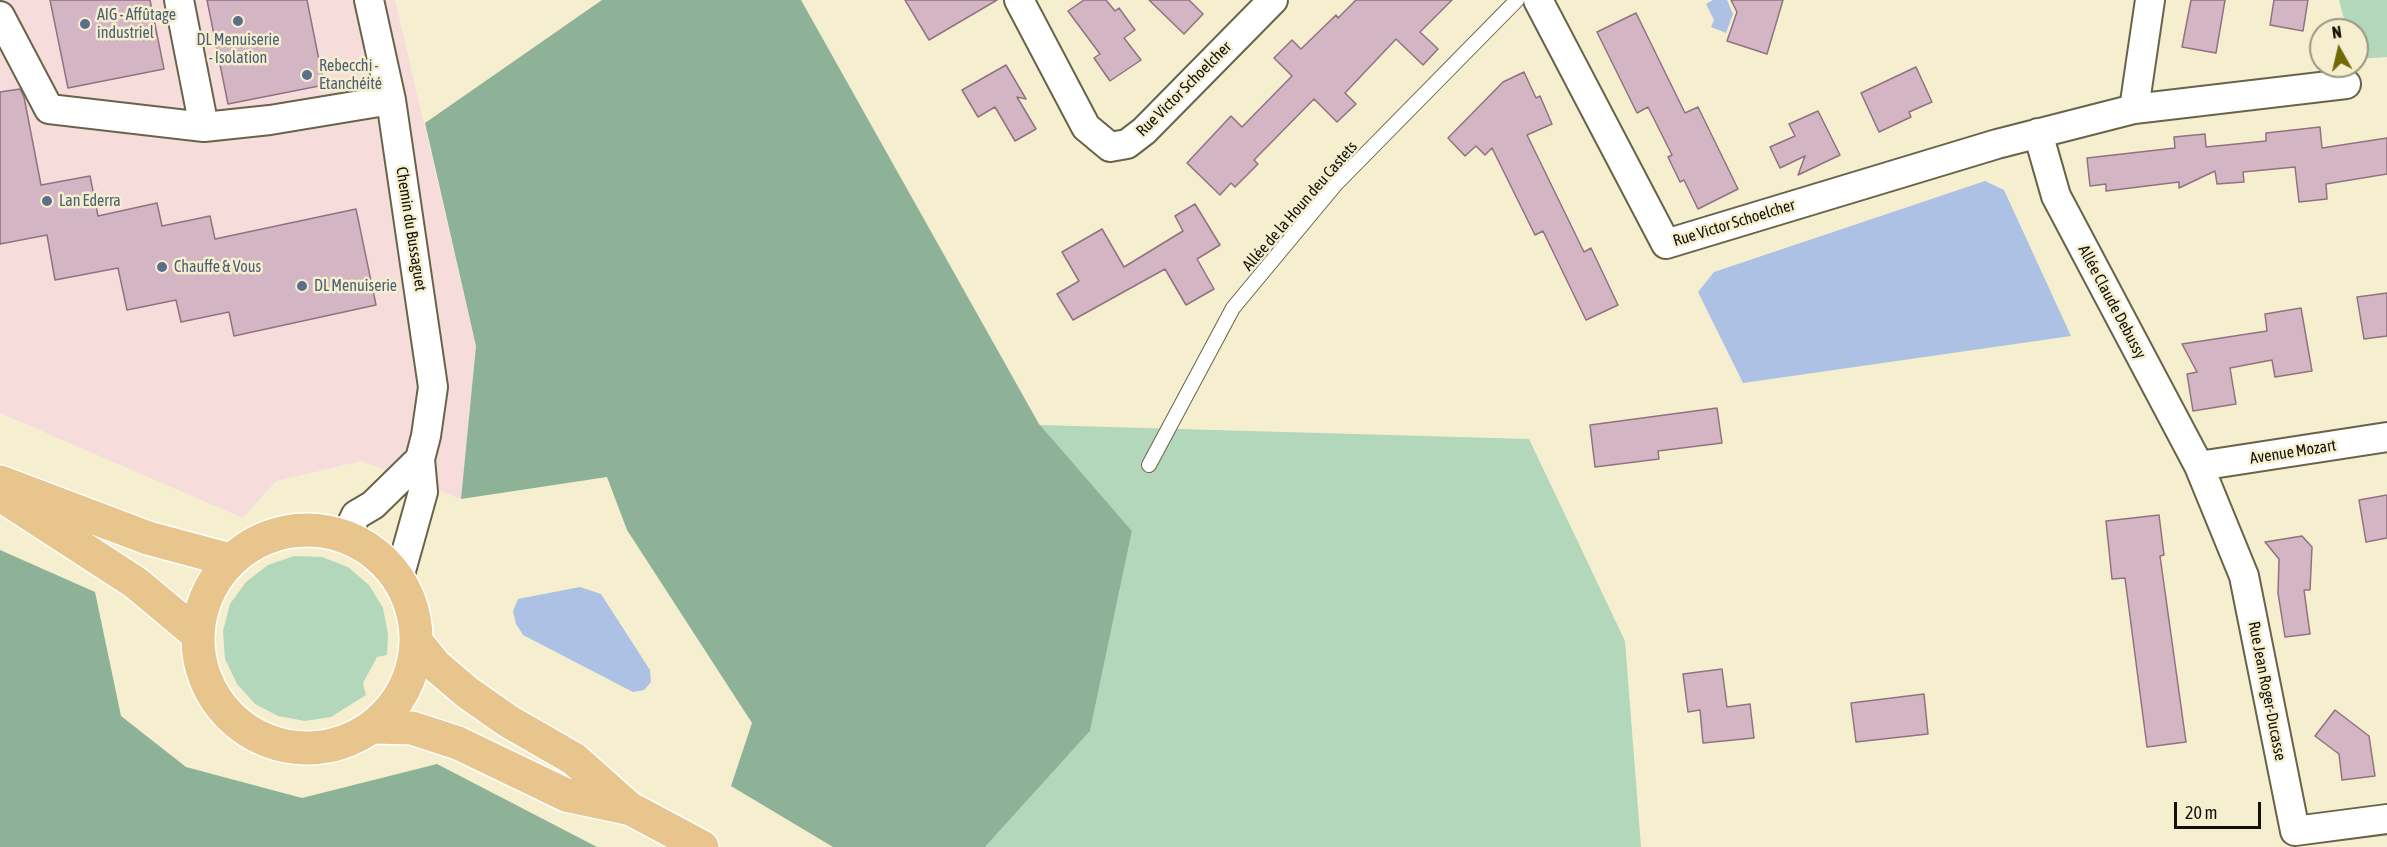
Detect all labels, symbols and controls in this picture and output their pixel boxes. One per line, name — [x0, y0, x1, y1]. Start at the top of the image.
place label: AIG - Affûtage industriel — [97, 5, 176, 43]
marker: DL Menuiserie - Isolation — [231, 14, 245, 28]
marker: AIG - Affûtage industriel — [78, 17, 92, 31]
north arrow — [2309, 18, 2369, 78]
text: N — [2331, 23, 2343, 42]
place label: DL Menuiserie - Isolation — [196, 30, 280, 68]
street label: Rue Victor Schoelcher — [1133, 38, 1235, 140]
place label: Rebecchi - Etanchéité — [319, 56, 382, 94]
marker: Rebecchi - Etanchéité — [300, 68, 314, 82]
street label: Allée de la Houn deu Castets — [1239, 137, 1361, 275]
street label: Chemin du Bussaguet — [392, 166, 430, 292]
place label: Lan Ederra — [59, 191, 121, 211]
marker: Lan Ederra — [40, 194, 54, 208]
street label: Rue Victor Schoelcher — [1671, 195, 1797, 251]
street label: Allée Claude Debussy — [2074, 242, 2150, 362]
place label: Chauffe & Vous — [174, 257, 261, 277]
marker: Chauffe & Vous — [155, 260, 169, 274]
place label: DL Menuiserie — [314, 276, 397, 296]
marker: DL Menuiserie — [295, 279, 309, 293]
street label: Avenue Mozart — [2249, 436, 2337, 468]
street label: Rue Jean Roger-Ducasse — [2244, 620, 2290, 762]
scale bar — [2177, 790, 2264, 828]
text: 20 m — [2185, 802, 2217, 823]

